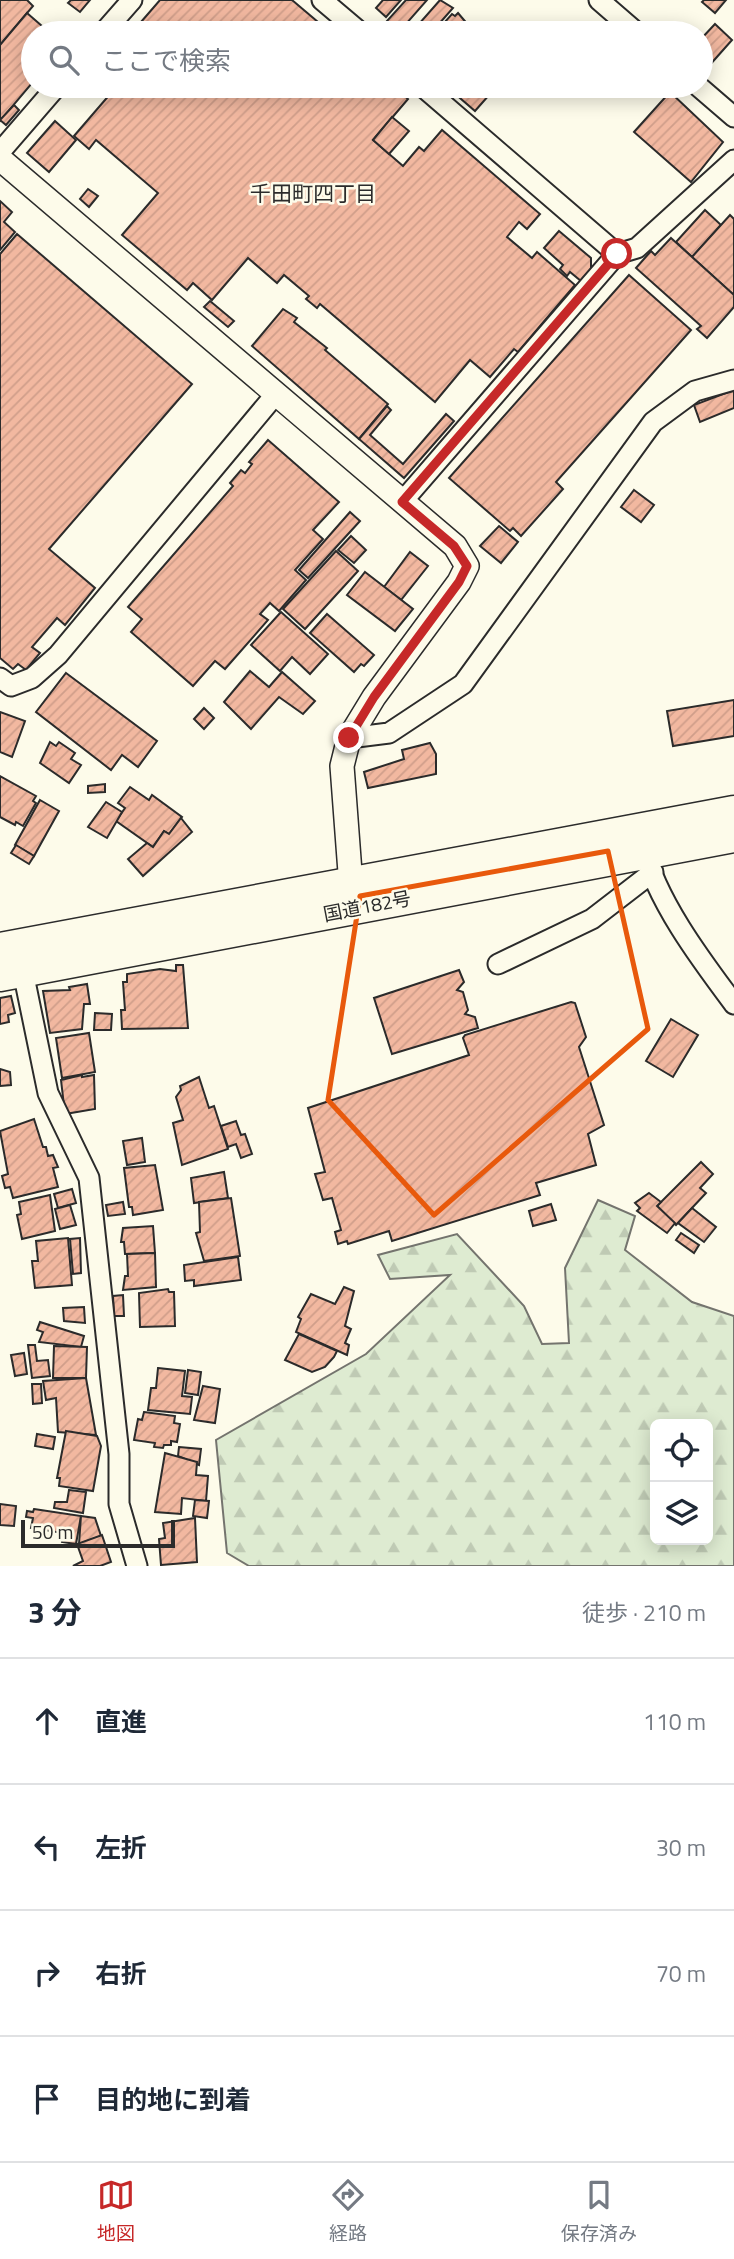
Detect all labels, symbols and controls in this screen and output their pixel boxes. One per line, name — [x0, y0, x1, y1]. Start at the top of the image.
search box — [21, 21, 713, 98]
icon: search — [45, 41, 83, 79]
text: ここで検索 — [101, 41, 231, 80]
district label: 千田町四丁目 — [250, 177, 376, 209]
route start — [601, 238, 632, 269]
route end — [333, 722, 364, 753]
street label: 国道182号 — [320, 883, 413, 928]
map controls — [650, 1419, 713, 1545]
button: locate — [650, 1419, 713, 1482]
button: layers — [650, 1482, 713, 1545]
scale bar — [21, 1517, 175, 1549]
text: 50 m — [32, 1517, 73, 1546]
text: 3 分 — [28, 1589, 81, 1635]
text: 徒歩 · 210 m — [582, 1595, 706, 1630]
icon: ahead — [28, 1702, 66, 1740]
text: 直進 — [95, 1702, 147, 1741]
text: 110 m — [643, 1704, 706, 1739]
icon: left — [28, 1828, 66, 1866]
text: 左折 — [95, 1828, 147, 1867]
text: 30 m — [656, 1830, 706, 1865]
icon: right — [28, 1954, 66, 1992]
text: 右折 — [95, 1954, 147, 1993]
text: 70 m — [656, 1956, 706, 1991]
icon: arrive — [28, 2080, 66, 2118]
text: 目的地に到着 — [95, 2080, 251, 2119]
tab: 地図 — [97, 2176, 135, 2247]
tab: 経路 — [329, 2176, 367, 2247]
tab: 保存済み — [561, 2176, 637, 2247]

